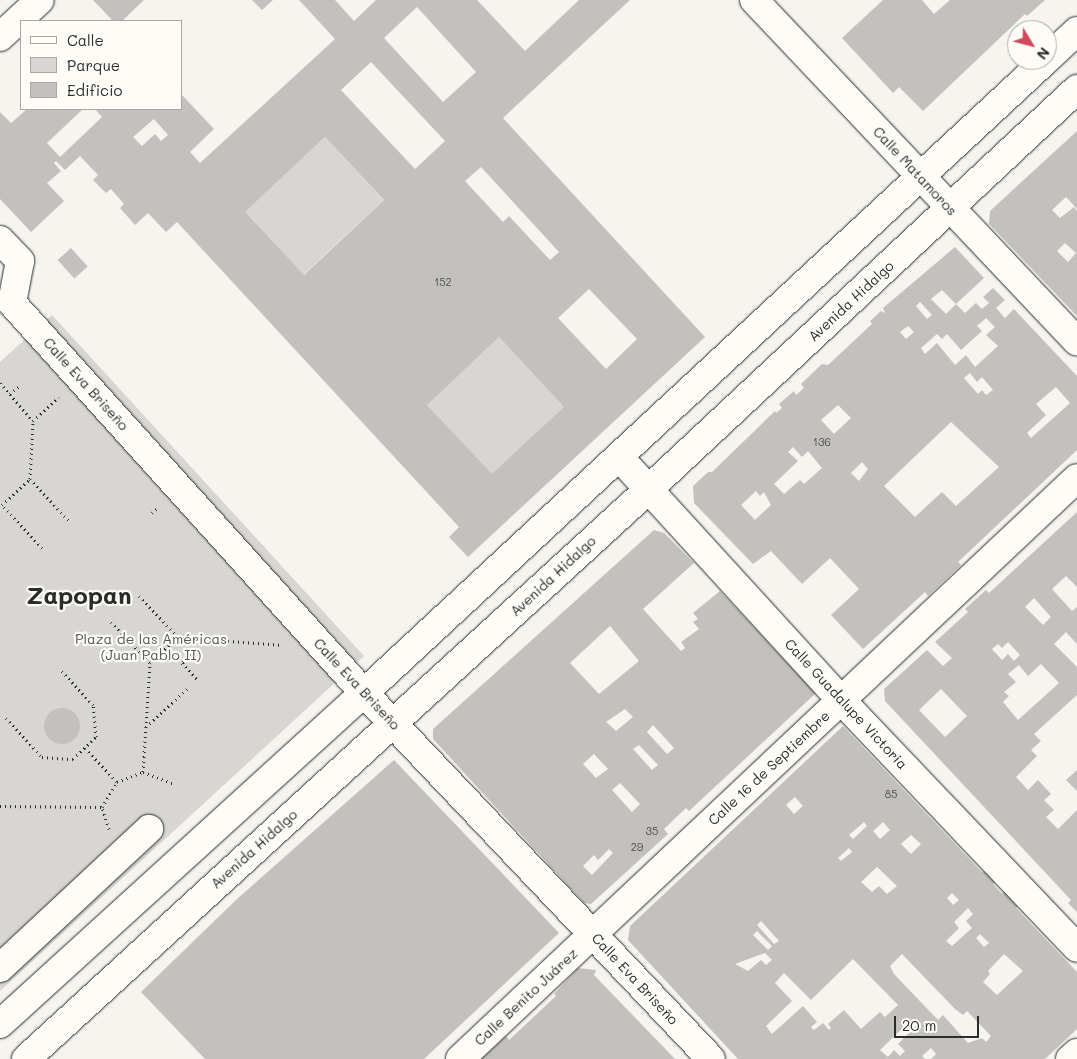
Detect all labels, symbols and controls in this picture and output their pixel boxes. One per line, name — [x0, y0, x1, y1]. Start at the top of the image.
legend — [20, 20, 182, 110]
north arrow — [1007, 20, 1057, 70]
text: Calle — [67, 30, 104, 50]
text: N — [1033, 44, 1054, 64]
text: Parque — [67, 55, 120, 75]
text: Edificio — [67, 80, 122, 100]
street label: Calle Matamoros — [870, 123, 960, 219]
street label: Avenida Hidalgo — [805, 257, 897, 345]
house number: 152 — [434, 275, 452, 289]
street label: Calle Eva Briseño — [40, 334, 132, 434]
house number: 136 — [813, 435, 831, 449]
street label: Avenida Hidalgo — [507, 532, 599, 620]
district label: Zapopan — [26, 581, 132, 609]
park label: Plaza de las Américas (Juan Pablo II) — [75, 631, 227, 664]
street label: Calle Eva Briseño — [310, 635, 404, 733]
street label: Calle Guadalupe Victoria — [781, 635, 911, 773]
street label: Calle 16 de Septiembre — [705, 707, 833, 829]
house number: 85 — [884, 787, 898, 801]
street label: Avenida Hidalgo — [207, 806, 301, 892]
house number: 35 — [646, 824, 658, 838]
house number: 29 — [631, 840, 643, 854]
street label: Calle Eva Briseño — [588, 930, 682, 1028]
street label: Calle Benito Juárez — [471, 945, 581, 1049]
scale bar — [897, 1006, 982, 1038]
text: 20 m — [902, 1015, 936, 1035]

